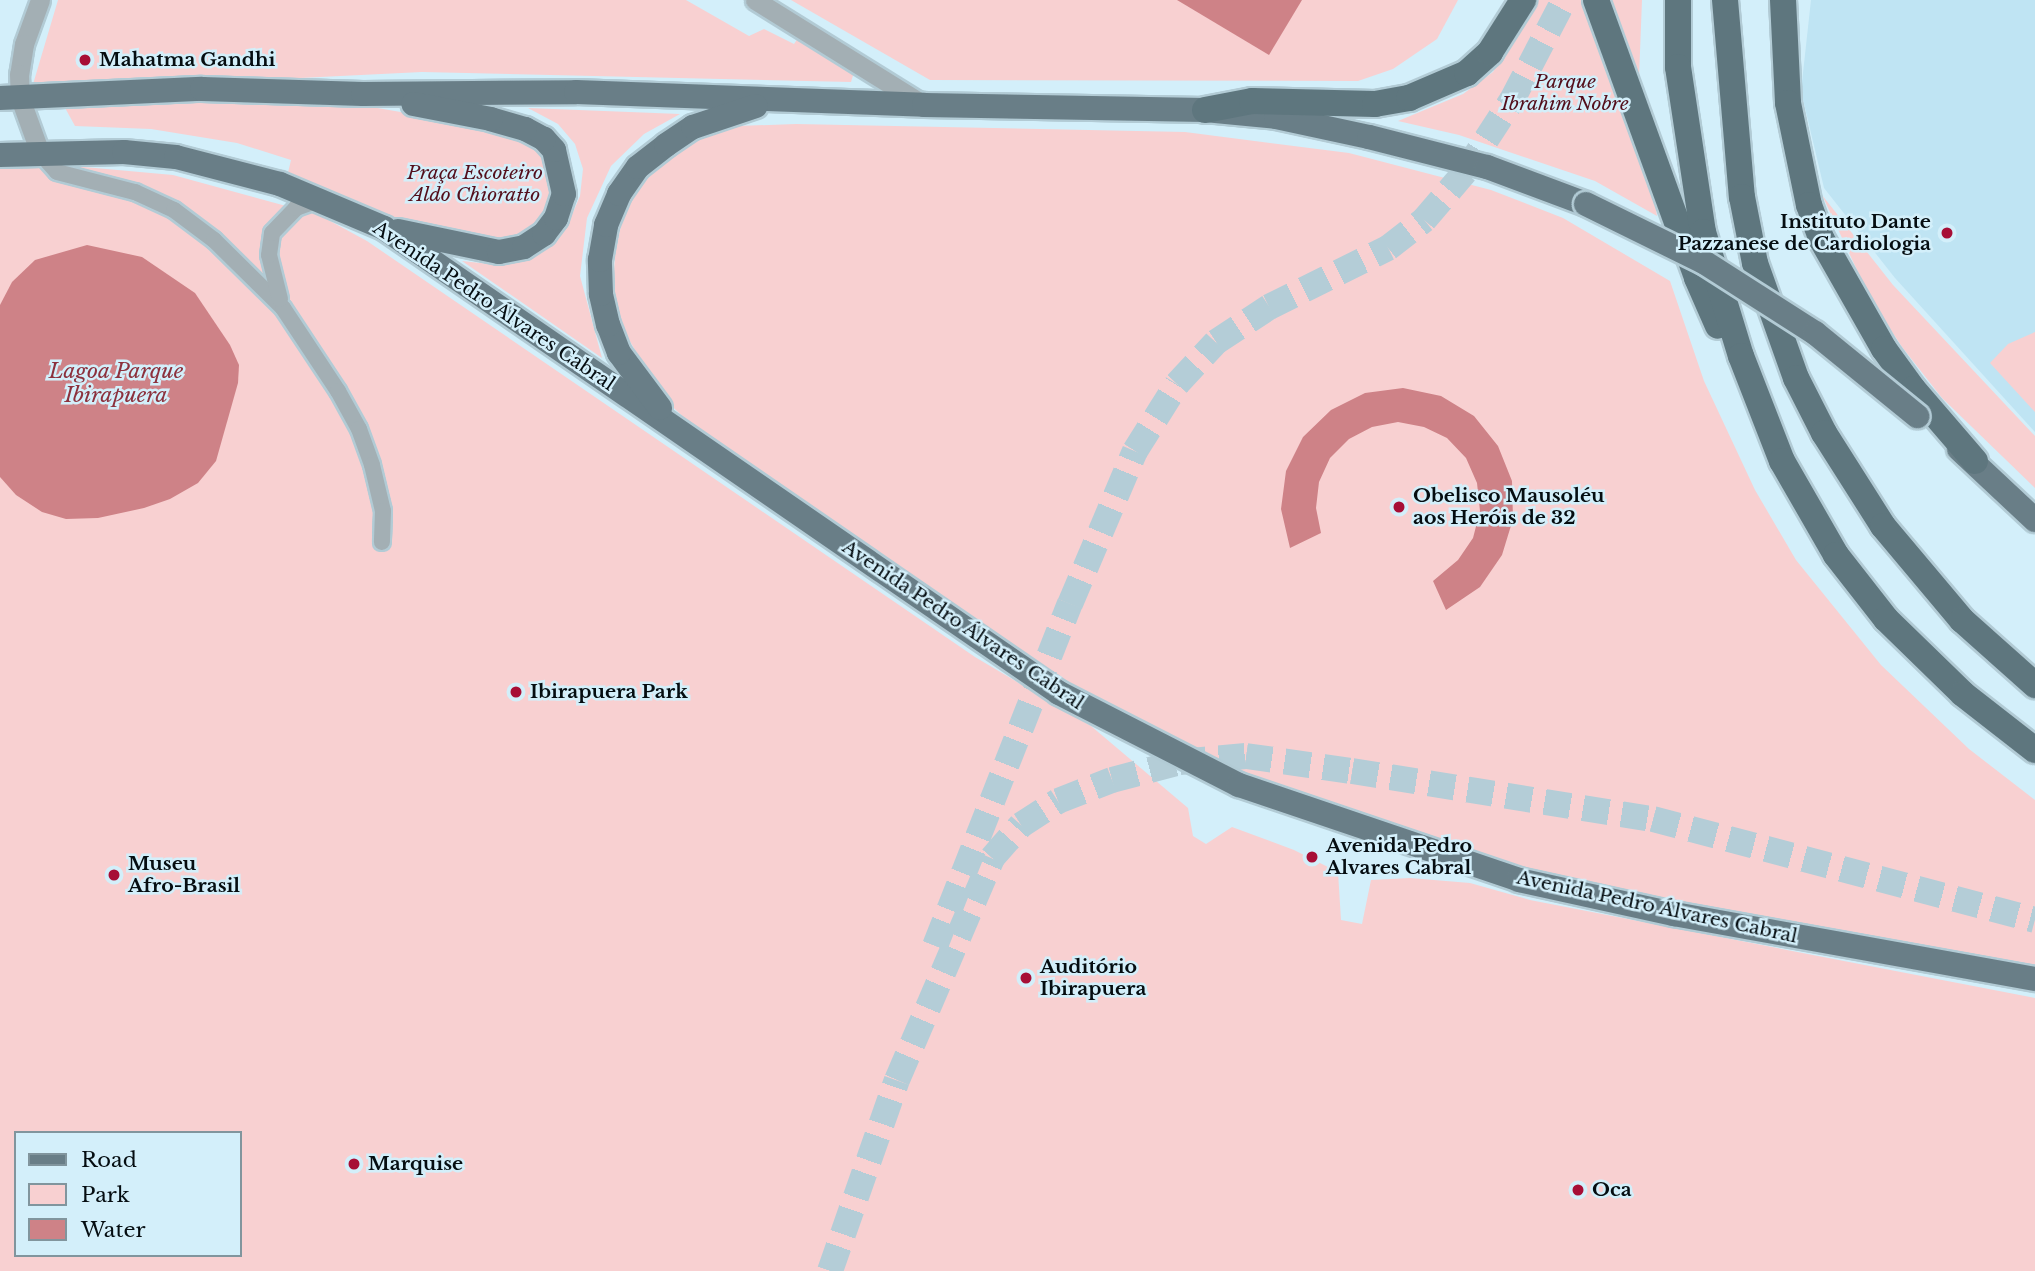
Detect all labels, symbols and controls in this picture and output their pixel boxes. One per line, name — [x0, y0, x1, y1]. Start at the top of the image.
place label: Mahatma Gandhi — [99, 49, 275, 71]
marker: Mahatma Gandhi — [77, 52, 93, 68]
park label: Parque Ibrahim Nobre — [1501, 71, 1629, 115]
park label: Praça Escoteiro Aldo Chioratto — [407, 162, 543, 206]
place label: Instituto Dante Pazzanese de Cardiologia — [1678, 211, 1931, 255]
street label: Avenida Pedro Álvares Cabral — [369, 216, 619, 396]
marker: Instituto Dante Pazzanese de Cardiologia — [1937, 223, 1957, 243]
water label: Lagoa Parque Ibirapuera — [48, 358, 184, 408]
place label: Obelisco Mausoléu aos Heróis de 32 — [1413, 485, 1604, 529]
marker: Obelisco Mausoléu aos Heróis de 32 — [1391, 499, 1407, 515]
street label: Avenida Pedro Álvares Cabral — [838, 535, 1088, 715]
place label: Ibirapuera Park — [530, 681, 688, 703]
marker: Ibirapuera Park — [508, 684, 524, 700]
place label: Avenida Pedro Alvares Cabral — [1326, 835, 1472, 879]
marker: Avenida Pedro Alvares Cabral — [1304, 849, 1320, 865]
place label: Museu Afro-Brasil — [128, 853, 240, 897]
street label: Avenida Pedro Álvares Cabral — [1514, 866, 1800, 948]
marker: Museu Afro-Brasil — [106, 867, 122, 883]
place label: Auditório Ibirapuera — [1040, 956, 1146, 1000]
marker: Auditório Ibirapuera — [1018, 970, 1034, 986]
legend — [14, 1131, 242, 1257]
text: Road — [81, 1147, 137, 1173]
place label: Marquise — [368, 1153, 463, 1175]
marker: Marquise — [346, 1156, 362, 1172]
place label: Oca — [1592, 1179, 1632, 1201]
text: Park — [81, 1182, 130, 1208]
marker: Oca — [1570, 1182, 1586, 1198]
text: Water — [81, 1217, 145, 1243]

